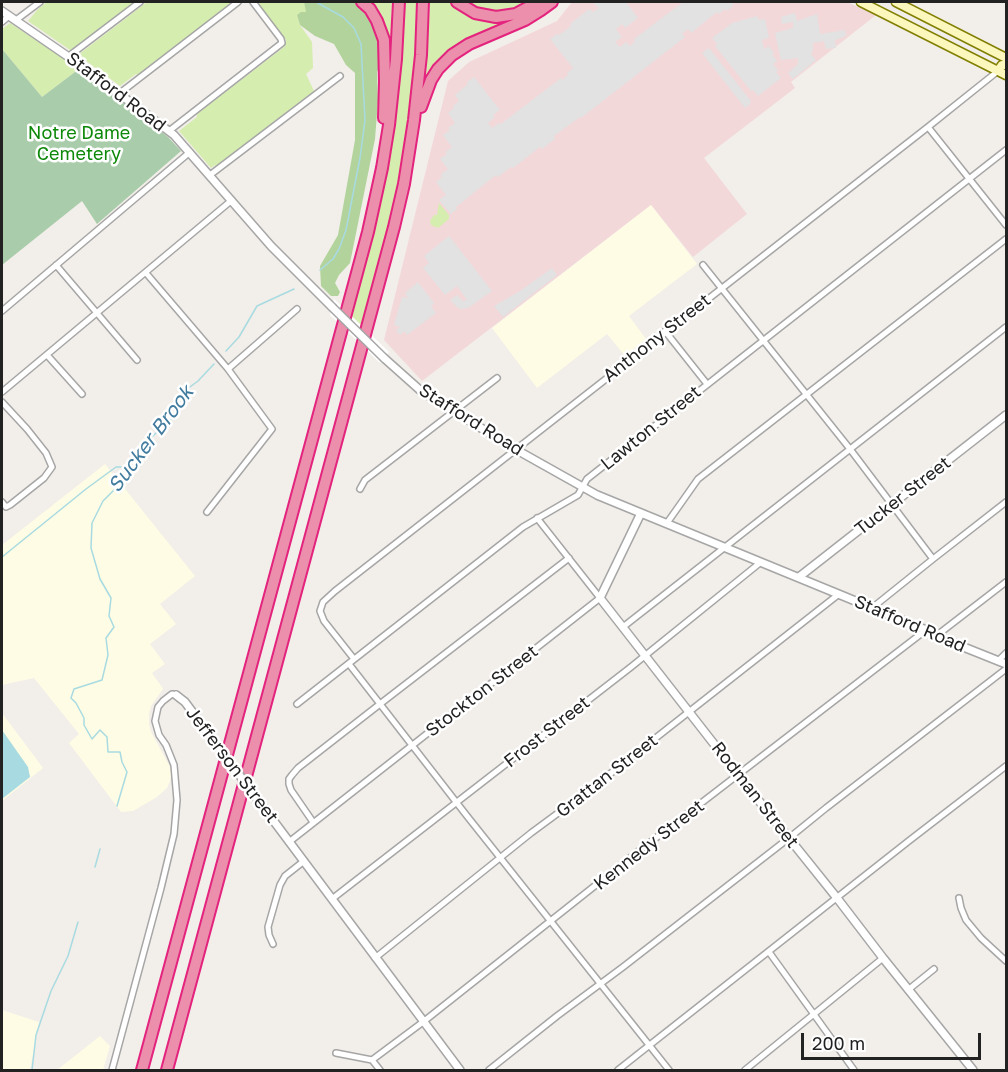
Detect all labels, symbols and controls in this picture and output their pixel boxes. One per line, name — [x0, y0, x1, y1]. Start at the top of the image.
street label: Stafford Road — [62, 48, 170, 136]
park label: Notre Dame Cemetery — [28, 122, 130, 164]
street label: Anthony Street — [599, 289, 715, 387]
street label: Stafford Road — [415, 379, 527, 461]
water label: Sucker Brook — [103, 381, 199, 497]
street label: Lawton Street — [597, 381, 705, 475]
street label: Tucker Street — [851, 452, 955, 540]
street label: Stafford Road — [851, 591, 969, 657]
street label: Stockton Street — [422, 641, 542, 741]
street label: Frost Street — [500, 692, 594, 772]
street label: Jefferson Street — [181, 703, 283, 827]
street label: Grattan Street — [552, 730, 662, 822]
street label: Rodman Street — [707, 738, 803, 852]
street label: Kennedy Street — [590, 795, 708, 895]
scale bar — [804, 1021, 984, 1059]
text: 200 m — [812, 1032, 865, 1054]

